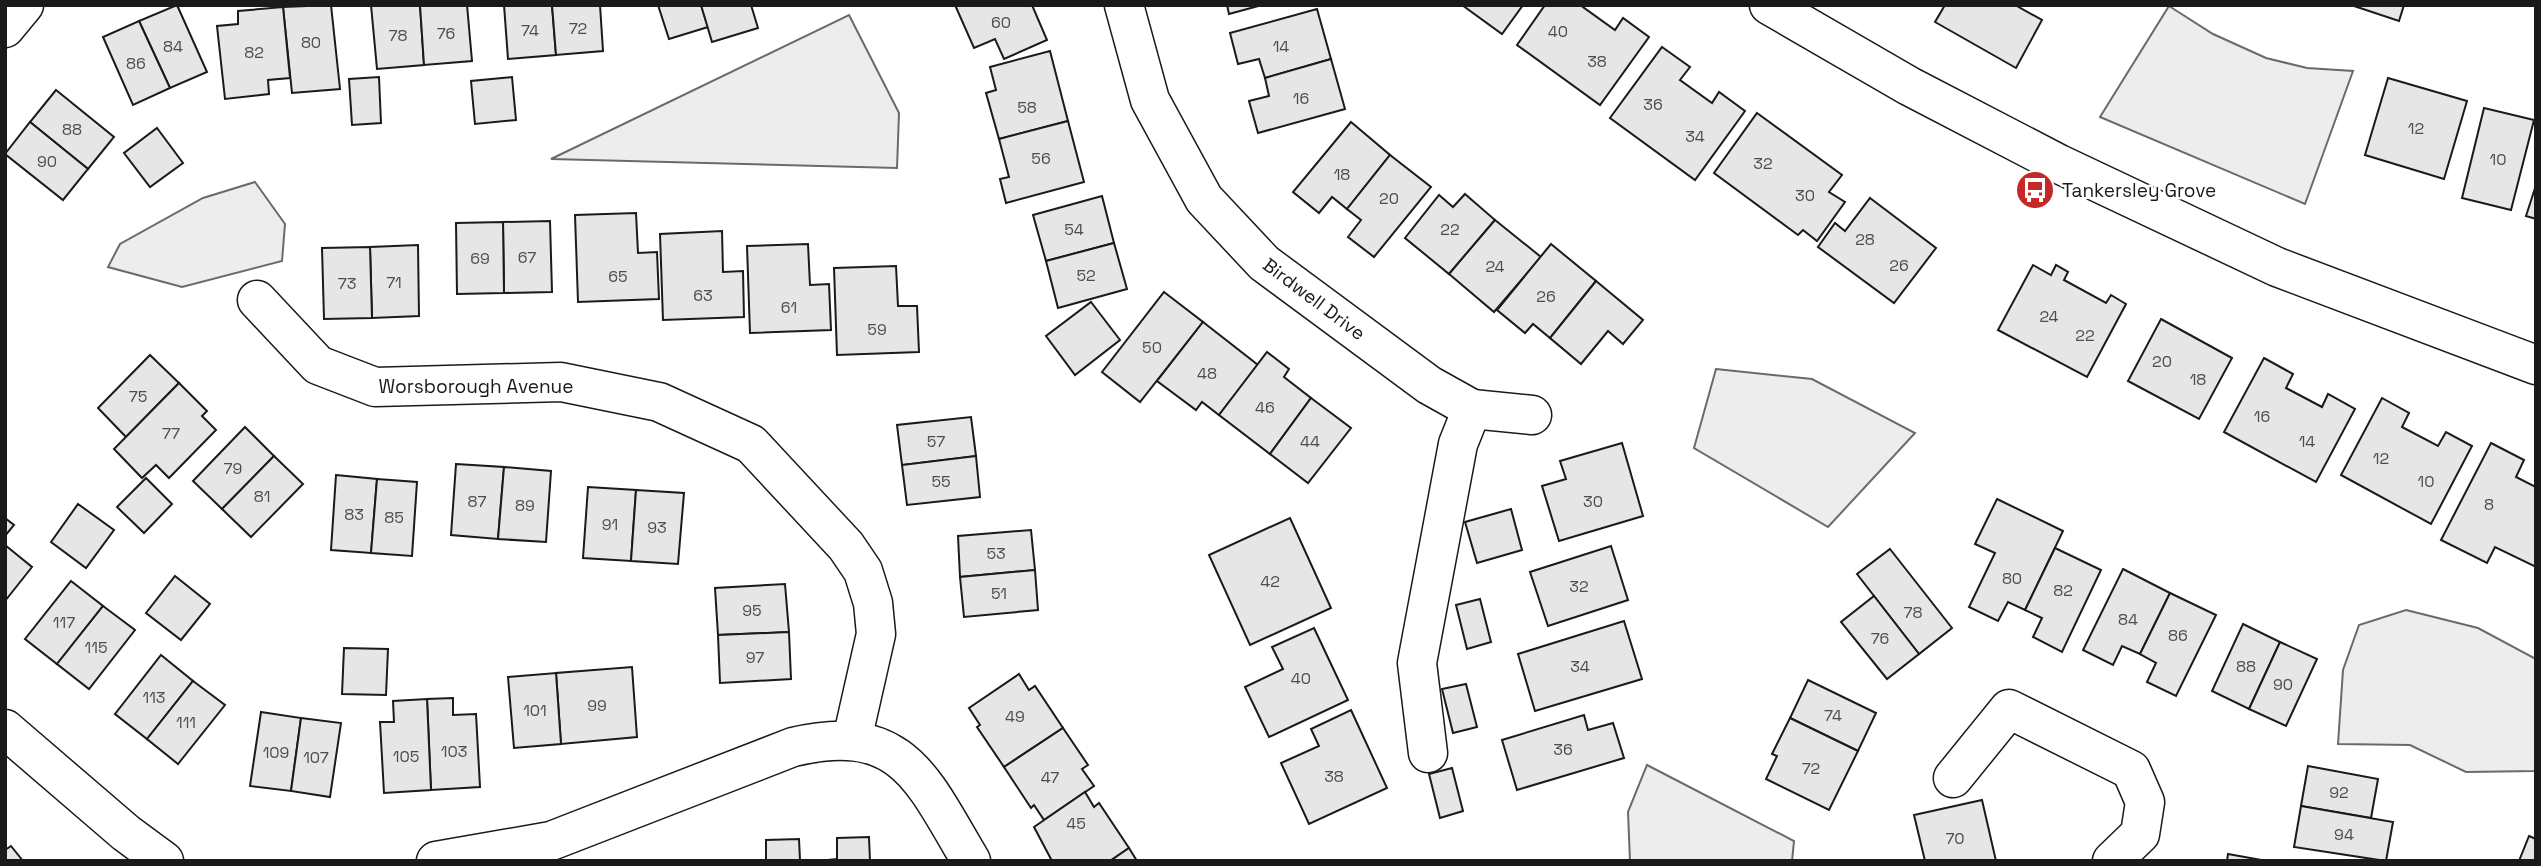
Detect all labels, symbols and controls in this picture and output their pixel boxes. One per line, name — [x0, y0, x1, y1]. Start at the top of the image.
house number: 60 — [991, 12, 1011, 33]
house number: 72 — [569, 18, 587, 39]
house number: 74 — [521, 20, 539, 41]
house number: 40 — [1548, 21, 1568, 42]
house number: 76 — [437, 23, 455, 44]
house number: 78 — [389, 25, 408, 46]
house number: 80 — [301, 32, 321, 53]
house number: 84 — [163, 36, 183, 57]
house number: 14 — [1273, 36, 1289, 57]
house number: 82 — [244, 42, 264, 63]
house number: 38 — [1587, 51, 1607, 72]
house number: 86 — [126, 53, 146, 74]
house number: 16 — [1293, 88, 1309, 109]
house number: 36 — [1643, 94, 1663, 115]
house number: 58 — [1017, 97, 1037, 118]
house number: 12 — [2408, 118, 2424, 139]
house number: 88 — [62, 119, 82, 140]
house number: 34 — [1685, 126, 1705, 147]
house number: 56 — [1031, 148, 1051, 169]
house number: 10 — [2490, 149, 2506, 170]
house number: 90 — [37, 151, 57, 172]
house number: 32 — [1753, 153, 1773, 174]
house number: 18 — [1334, 164, 1350, 185]
bus stop icon: Tankersley Grove — [2014, 169, 2056, 211]
place label: Tankersley Grove — [2062, 178, 2216, 203]
house number: 30 — [1795, 185, 1815, 206]
house number: 20 — [1379, 188, 1399, 209]
house number: 54 — [1064, 219, 1084, 240]
house number: 22 — [1440, 219, 1460, 240]
house number: 28 — [1855, 229, 1875, 250]
house number: 67 — [518, 247, 536, 268]
house number: 69 — [470, 248, 490, 269]
street label: Birdwell Drive — [1258, 252, 1370, 346]
house number: 26 — [1889, 255, 1909, 276]
house number: 24 — [1485, 256, 1505, 277]
house number: 52 — [1076, 265, 1096, 286]
house number: 65 — [608, 266, 628, 287]
house number: 71 — [386, 272, 402, 293]
house number: 73 — [338, 273, 356, 294]
house number: 63 — [693, 285, 713, 306]
house number: 26 — [1536, 286, 1556, 307]
house number: 61 — [781, 297, 797, 318]
house number: 24 — [2039, 306, 2059, 327]
house number: 59 — [867, 319, 887, 340]
house number: 22 — [2075, 325, 2095, 346]
house number: 50 — [1142, 337, 1162, 358]
house number: 20 — [2152, 351, 2172, 372]
house number: 48 — [1197, 363, 1217, 384]
house number: 18 — [2190, 369, 2206, 390]
street label: Worsborough Avenue — [379, 374, 573, 399]
house number: 75 — [129, 386, 147, 407]
house number: 46 — [1255, 397, 1275, 418]
house number: 16 — [2254, 406, 2270, 427]
house number: 77 — [162, 423, 180, 444]
house number: 57 — [927, 431, 945, 452]
house number: 44 — [1300, 431, 1320, 452]
house number: 14 — [2299, 431, 2315, 452]
house number: 12 — [2373, 448, 2389, 469]
house number: 79 — [224, 458, 242, 479]
house number: 55 — [931, 471, 951, 492]
house number: 10 — [2418, 471, 2434, 492]
house number: 81 — [254, 486, 270, 507]
house number: 87 — [468, 491, 486, 512]
house number: 30 — [1583, 491, 1603, 512]
house number: 8 — [2484, 494, 2494, 515]
house number: 89 — [515, 495, 535, 516]
house number: 83 — [344, 504, 364, 525]
house number: 85 — [384, 507, 404, 528]
house number: 91 — [602, 514, 618, 535]
house number: 93 — [647, 517, 667, 538]
house number: 53 — [986, 543, 1006, 564]
house number: 80 — [2002, 568, 2022, 589]
house number: 42 — [1260, 571, 1280, 592]
house number: 32 — [1569, 576, 1589, 597]
house number: 82 — [2053, 580, 2073, 601]
house number: 51 — [991, 583, 1007, 604]
house number: 95 — [742, 600, 762, 621]
house number: 78 — [1904, 602, 1923, 623]
house number: 84 — [2118, 609, 2138, 630]
house number: 117 — [53, 612, 75, 633]
house number: 86 — [2168, 625, 2188, 646]
house number: 76 — [1871, 628, 1889, 649]
house number: 115 — [85, 637, 107, 658]
house number: 97 — [746, 647, 764, 668]
house number: 34 — [1570, 656, 1590, 677]
house number: 88 — [2236, 656, 2256, 677]
house number: 40 — [1291, 668, 1311, 689]
house number: 90 — [2273, 674, 2293, 695]
house number: 113 — [142, 687, 166, 708]
house number: 99 — [587, 695, 607, 716]
house number: 101 — [523, 700, 547, 721]
house number: 74 — [1824, 705, 1842, 726]
house number: 49 — [1005, 706, 1025, 727]
house number: 111 — [176, 712, 196, 733]
house number: 36 — [1553, 739, 1573, 760]
house number: 103 — [441, 741, 467, 762]
house number: 109 — [263, 742, 289, 763]
house number: 105 — [393, 746, 419, 767]
house number: 107 — [303, 747, 329, 768]
house number: 72 — [1802, 758, 1820, 779]
house number: 38 — [1324, 766, 1344, 787]
house number: 47 — [1041, 767, 1059, 788]
house number: 92 — [2329, 782, 2349, 803]
house number: 45 — [1066, 813, 1086, 834]
house number: 94 — [2334, 824, 2354, 845]
house number: 70 — [1945, 828, 1965, 849]

